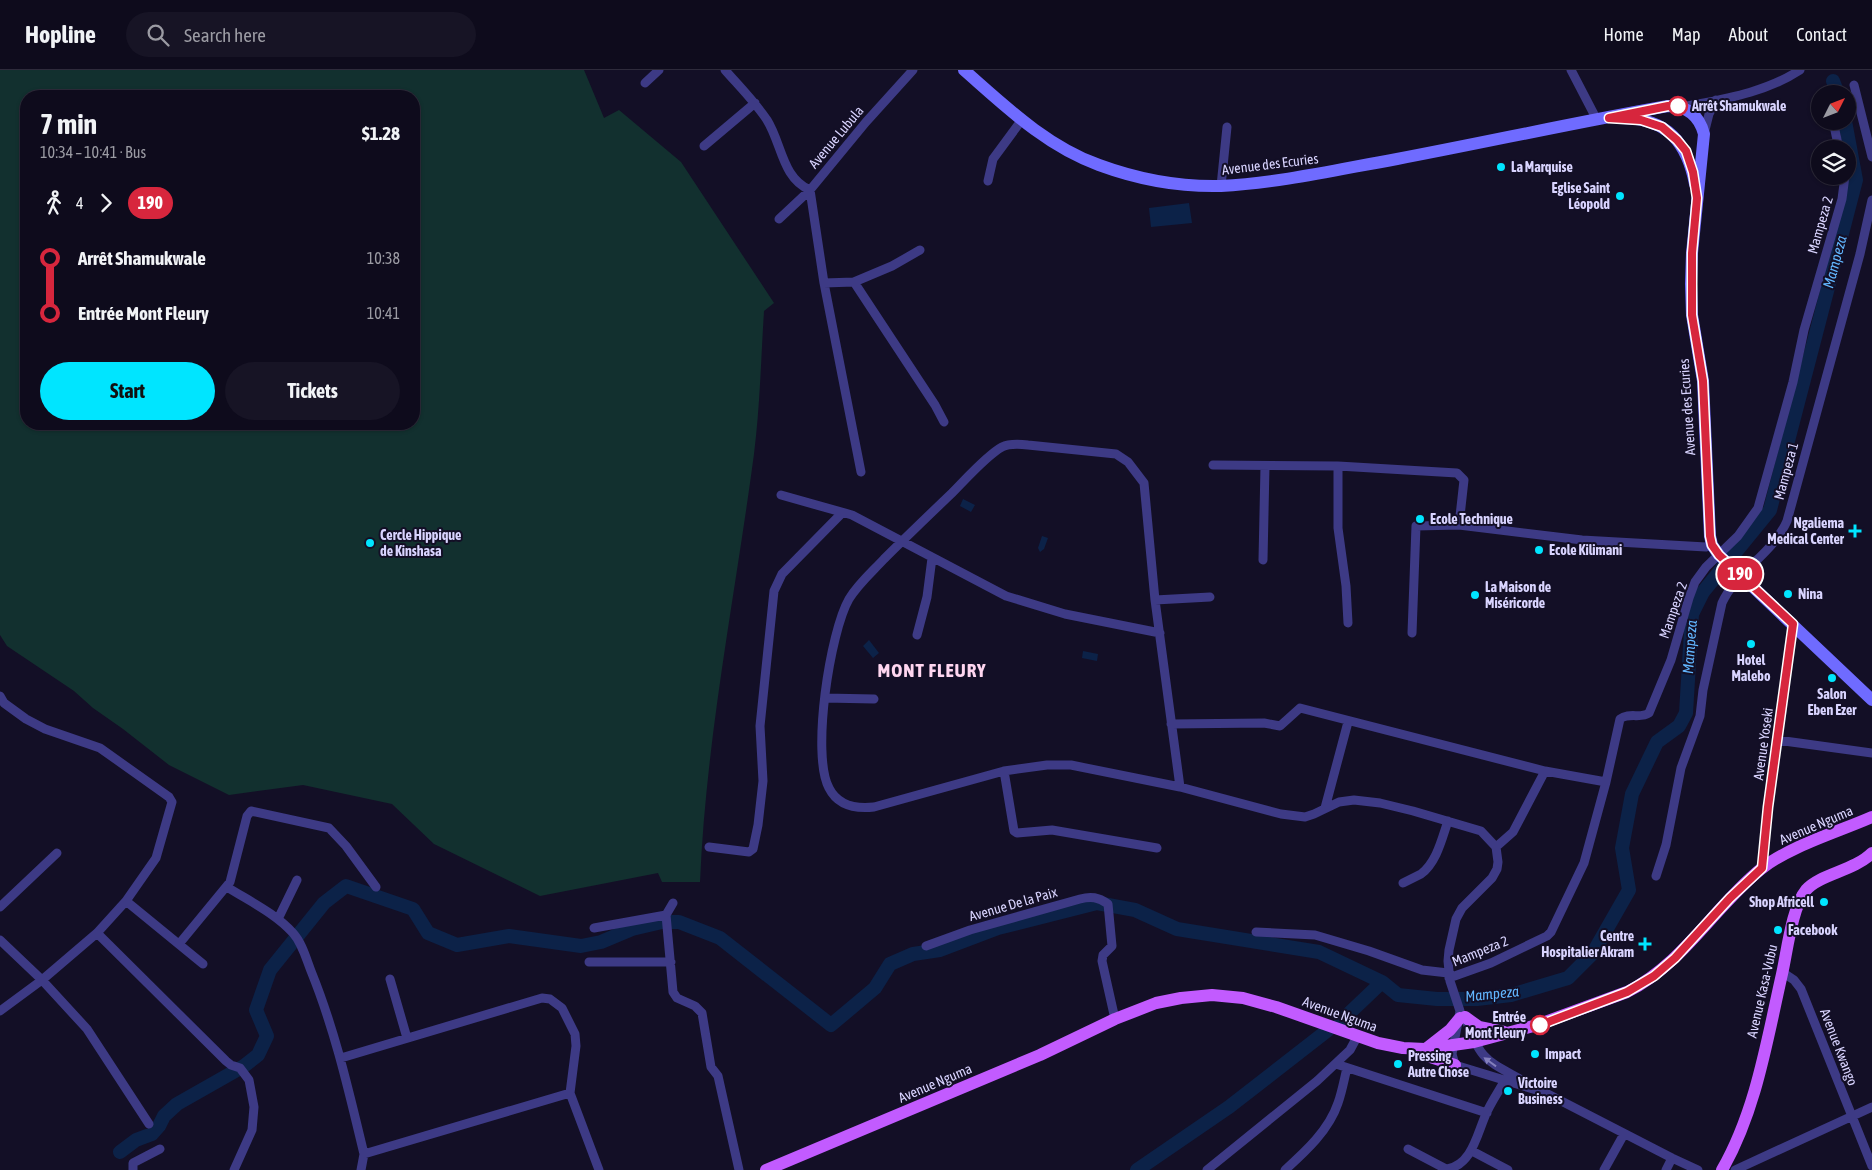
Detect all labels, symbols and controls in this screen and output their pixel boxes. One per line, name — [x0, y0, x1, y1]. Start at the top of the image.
search box — [126, 12, 476, 57]
text: Hopline — [25, 21, 96, 48]
icon: search — [144, 21, 172, 49]
text: Search here — [184, 24, 266, 46]
text: Home — [1604, 24, 1644, 45]
text: Map — [1672, 24, 1701, 45]
text: About — [1729, 24, 1768, 45]
text: Contact — [1796, 24, 1847, 45]
north arrow — [1811, 85, 1856, 130]
map controls — [1811, 85, 1856, 185]
marker: Arrêt Shamukwale — [1668, 96, 1688, 116]
place label: Arrêt Shamukwale — [1691, 98, 1786, 114]
street label: Avenue Lubula — [805, 103, 867, 171]
text: 7 min — [40, 108, 97, 140]
text: $1.28 — [362, 122, 400, 144]
button: layers — [1811, 140, 1856, 185]
text: 10:34 – 10:41 · Bus — [40, 143, 146, 161]
street label: Avenue des Ecuries — [1221, 150, 1319, 178]
place label: La Marquise — [1511, 159, 1573, 175]
marker: La Marquise — [1495, 161, 1507, 173]
place label: Eglise Saint Léopold — [1551, 180, 1610, 212]
icon: walk — [40, 189, 68, 217]
icon: forward — [92, 189, 120, 217]
marker: Eglise Saint Léopold — [1614, 190, 1626, 202]
text: 190 — [138, 192, 163, 213]
text: 4 — [76, 194, 84, 212]
street label: Mampeza 2 — [1804, 194, 1836, 256]
water label: Mampeza — [1819, 234, 1850, 290]
text: Arrêt Shamukwale — [78, 247, 206, 269]
text: 10:38 — [367, 249, 400, 267]
text: Entrée Mont Fleury — [78, 302, 209, 324]
text: 10:41 — [367, 304, 400, 322]
street label: Avenue des Ecuries — [1676, 358, 1698, 456]
button: Start — [40, 362, 215, 420]
button: Tickets — [225, 362, 400, 420]
street label: Mampeza 1 — [1771, 440, 1801, 502]
place label: Ecole Technique — [1430, 511, 1513, 527]
marker: Ecole Technique — [1414, 513, 1426, 525]
place label: Ngaliema Medical Center — [1767, 515, 1845, 547]
marker: Ngaliema Medical Center — [1848, 524, 1862, 538]
place label: Cercle Hippique de Kinshasa — [380, 527, 461, 559]
marker: Cercle Hippique de Kinshasa — [364, 537, 376, 549]
place label: Ecole Kilimani — [1549, 542, 1622, 558]
marker: Ecole Kilimani — [1533, 544, 1545, 556]
line badge: 190 — [1711, 558, 1769, 590]
text: 190 — [1727, 563, 1753, 584]
place label: La Maison de Miséricorde — [1485, 579, 1551, 611]
street label: Mampeza 2 — [1656, 579, 1690, 641]
place label: Nina — [1798, 586, 1823, 602]
marker: Nina — [1782, 588, 1794, 600]
marker: La Maison de Miséricorde — [1469, 589, 1481, 601]
water label: Mampeza — [1679, 619, 1700, 674]
marker: Hotel Malebo — [1745, 638, 1757, 650]
place label: Hotel Malebo — [1731, 652, 1771, 684]
district label: MONT FLEURY — [877, 659, 987, 681]
marker: Salon Eben Ezer — [1826, 672, 1838, 684]
place label: Salon Eben Ezer — [1807, 686, 1857, 718]
street label: Avenue Yoseki — [1750, 707, 1776, 781]
street label: Avenue Nguma — [1777, 802, 1855, 848]
street label: Avenue De la Paix — [967, 884, 1059, 924]
place label: Shop Africell — [1749, 894, 1814, 910]
marker: Shop Africell — [1818, 896, 1830, 908]
place label: Facebook — [1788, 922, 1838, 938]
marker: Facebook — [1772, 924, 1784, 936]
place label: Centre Hospitalier Akram — [1541, 928, 1634, 960]
street label: Mampeza 2 — [1450, 933, 1510, 969]
marker: Centre Hospitalier Akram — [1638, 937, 1652, 951]
street label: Avenue Kasa-Vubu — [1743, 943, 1781, 1039]
water label: Mampeza — [1464, 982, 1520, 1005]
street label: Avenue Nguma — [1300, 993, 1380, 1035]
street label: Avenue Kwango — [1817, 1006, 1861, 1088]
place label: Entrée Mont Fleury — [1465, 1009, 1526, 1041]
marker: Entrée Mont Fleury — [1530, 1015, 1550, 1035]
place label: Impact — [1545, 1046, 1581, 1062]
place label: Pressing Autre Chose — [1407, 1048, 1469, 1080]
marker: Impact — [1529, 1048, 1541, 1060]
one-way arrow — [1483, 1057, 1497, 1067]
marker: Pressing Autre Chose — [1392, 1058, 1404, 1070]
street label: Avenue Nguma — [896, 1060, 974, 1106]
place label: Victoire Business — [1517, 1075, 1563, 1107]
marker: Victoire Business — [1502, 1085, 1514, 1097]

